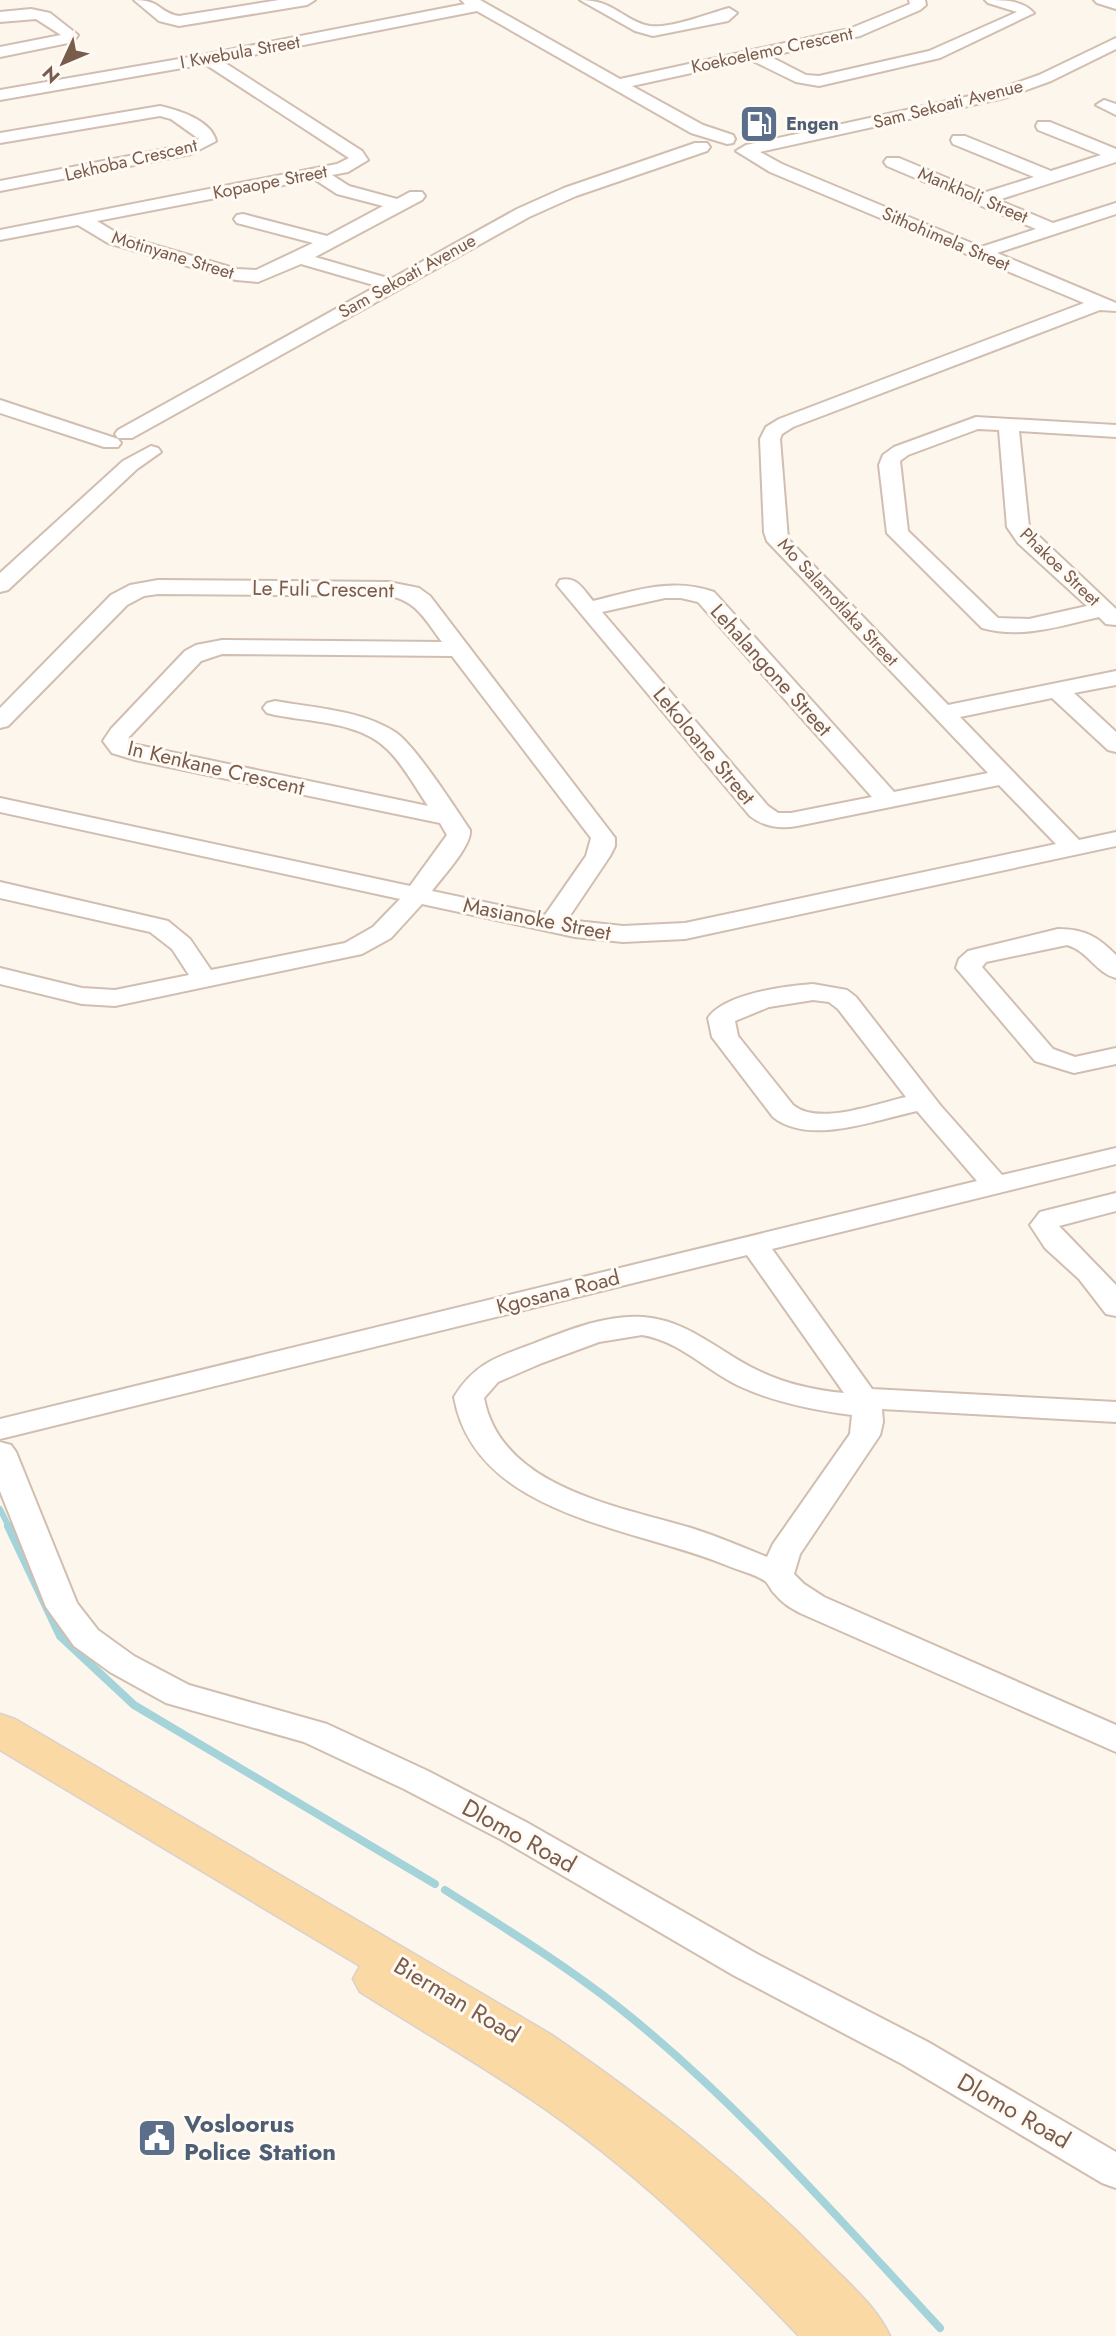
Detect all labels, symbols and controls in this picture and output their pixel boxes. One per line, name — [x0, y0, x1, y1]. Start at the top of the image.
street label: Koekoelemo Crescent — [689, 20, 856, 80]
north arrow — [28, 28, 98, 98]
street label: I Kwebula Street — [178, 29, 303, 75]
text: N — [36, 60, 66, 89]
street label: Sam Sekoati Avenue — [870, 73, 1026, 135]
fuel station icon: Engen — [738, 103, 780, 145]
place label: Engen — [786, 111, 839, 137]
street label: Lekhoba Crescent — [62, 132, 200, 188]
street label: Kopaope Street — [211, 158, 330, 206]
street label: Mankholi Street — [914, 160, 1033, 230]
street label: Sithohimela Street — [878, 200, 1015, 278]
street label: Motinyane Street — [109, 224, 238, 286]
street label: Sam Sekoati Avenue — [333, 227, 481, 325]
street label: Phakoe Street — [1014, 522, 1107, 613]
street label: Mo Salamotlaka Street — [772, 532, 905, 672]
street label: Le Fuli Crescent — [252, 573, 394, 605]
street label: Lehalangone Street — [703, 597, 839, 743]
street label: Lekoloane Street — [646, 681, 762, 811]
street label: In Kenkane Crescent — [125, 733, 307, 803]
street label: Masianoke Street — [461, 890, 613, 948]
street label: Kgosana Road — [493, 1262, 623, 1322]
street label: Dlomo Road — [456, 1790, 583, 1881]
street label: Bierman Road — [387, 1948, 527, 2051]
street label: Dlomo Road — [951, 2064, 1077, 2157]
place label: Vosloorus Police Station — [183, 2106, 336, 2169]
public building icon: Vosloorus Police Station — [136, 2117, 178, 2159]

